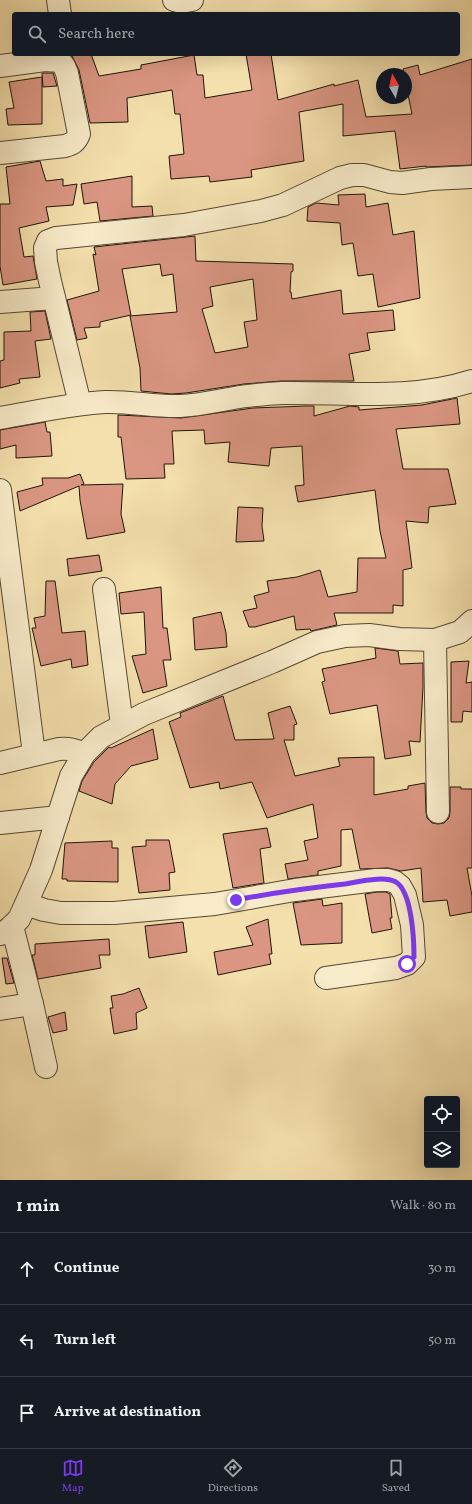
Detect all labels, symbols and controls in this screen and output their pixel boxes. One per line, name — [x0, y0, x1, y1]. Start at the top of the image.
search box — [12, 12, 460, 56]
icon: search — [26, 23, 48, 45]
text: Search here — [58, 24, 135, 45]
north arrow — [376, 68, 412, 104]
route end — [227, 891, 245, 909]
route start — [398, 955, 416, 973]
map controls — [424, 1096, 460, 1168]
button: locate — [424, 1096, 460, 1132]
button: layers — [424, 1132, 460, 1168]
text: 1 min — [16, 1195, 60, 1218]
text: Walk · 80 m — [390, 1197, 456, 1215]
icon: ahead — [16, 1258, 38, 1280]
text: Continue — [54, 1258, 119, 1279]
text: 30 m — [428, 1260, 456, 1278]
icon: left — [16, 1330, 38, 1352]
text: Turn left — [54, 1330, 116, 1351]
text: 50 m — [428, 1332, 456, 1350]
icon: arrive — [16, 1402, 38, 1424]
text: Arrive at destination — [54, 1402, 201, 1423]
tab: Map — [62, 1457, 84, 1496]
tab: Directions — [208, 1457, 258, 1496]
tab: Saved — [382, 1457, 410, 1496]

